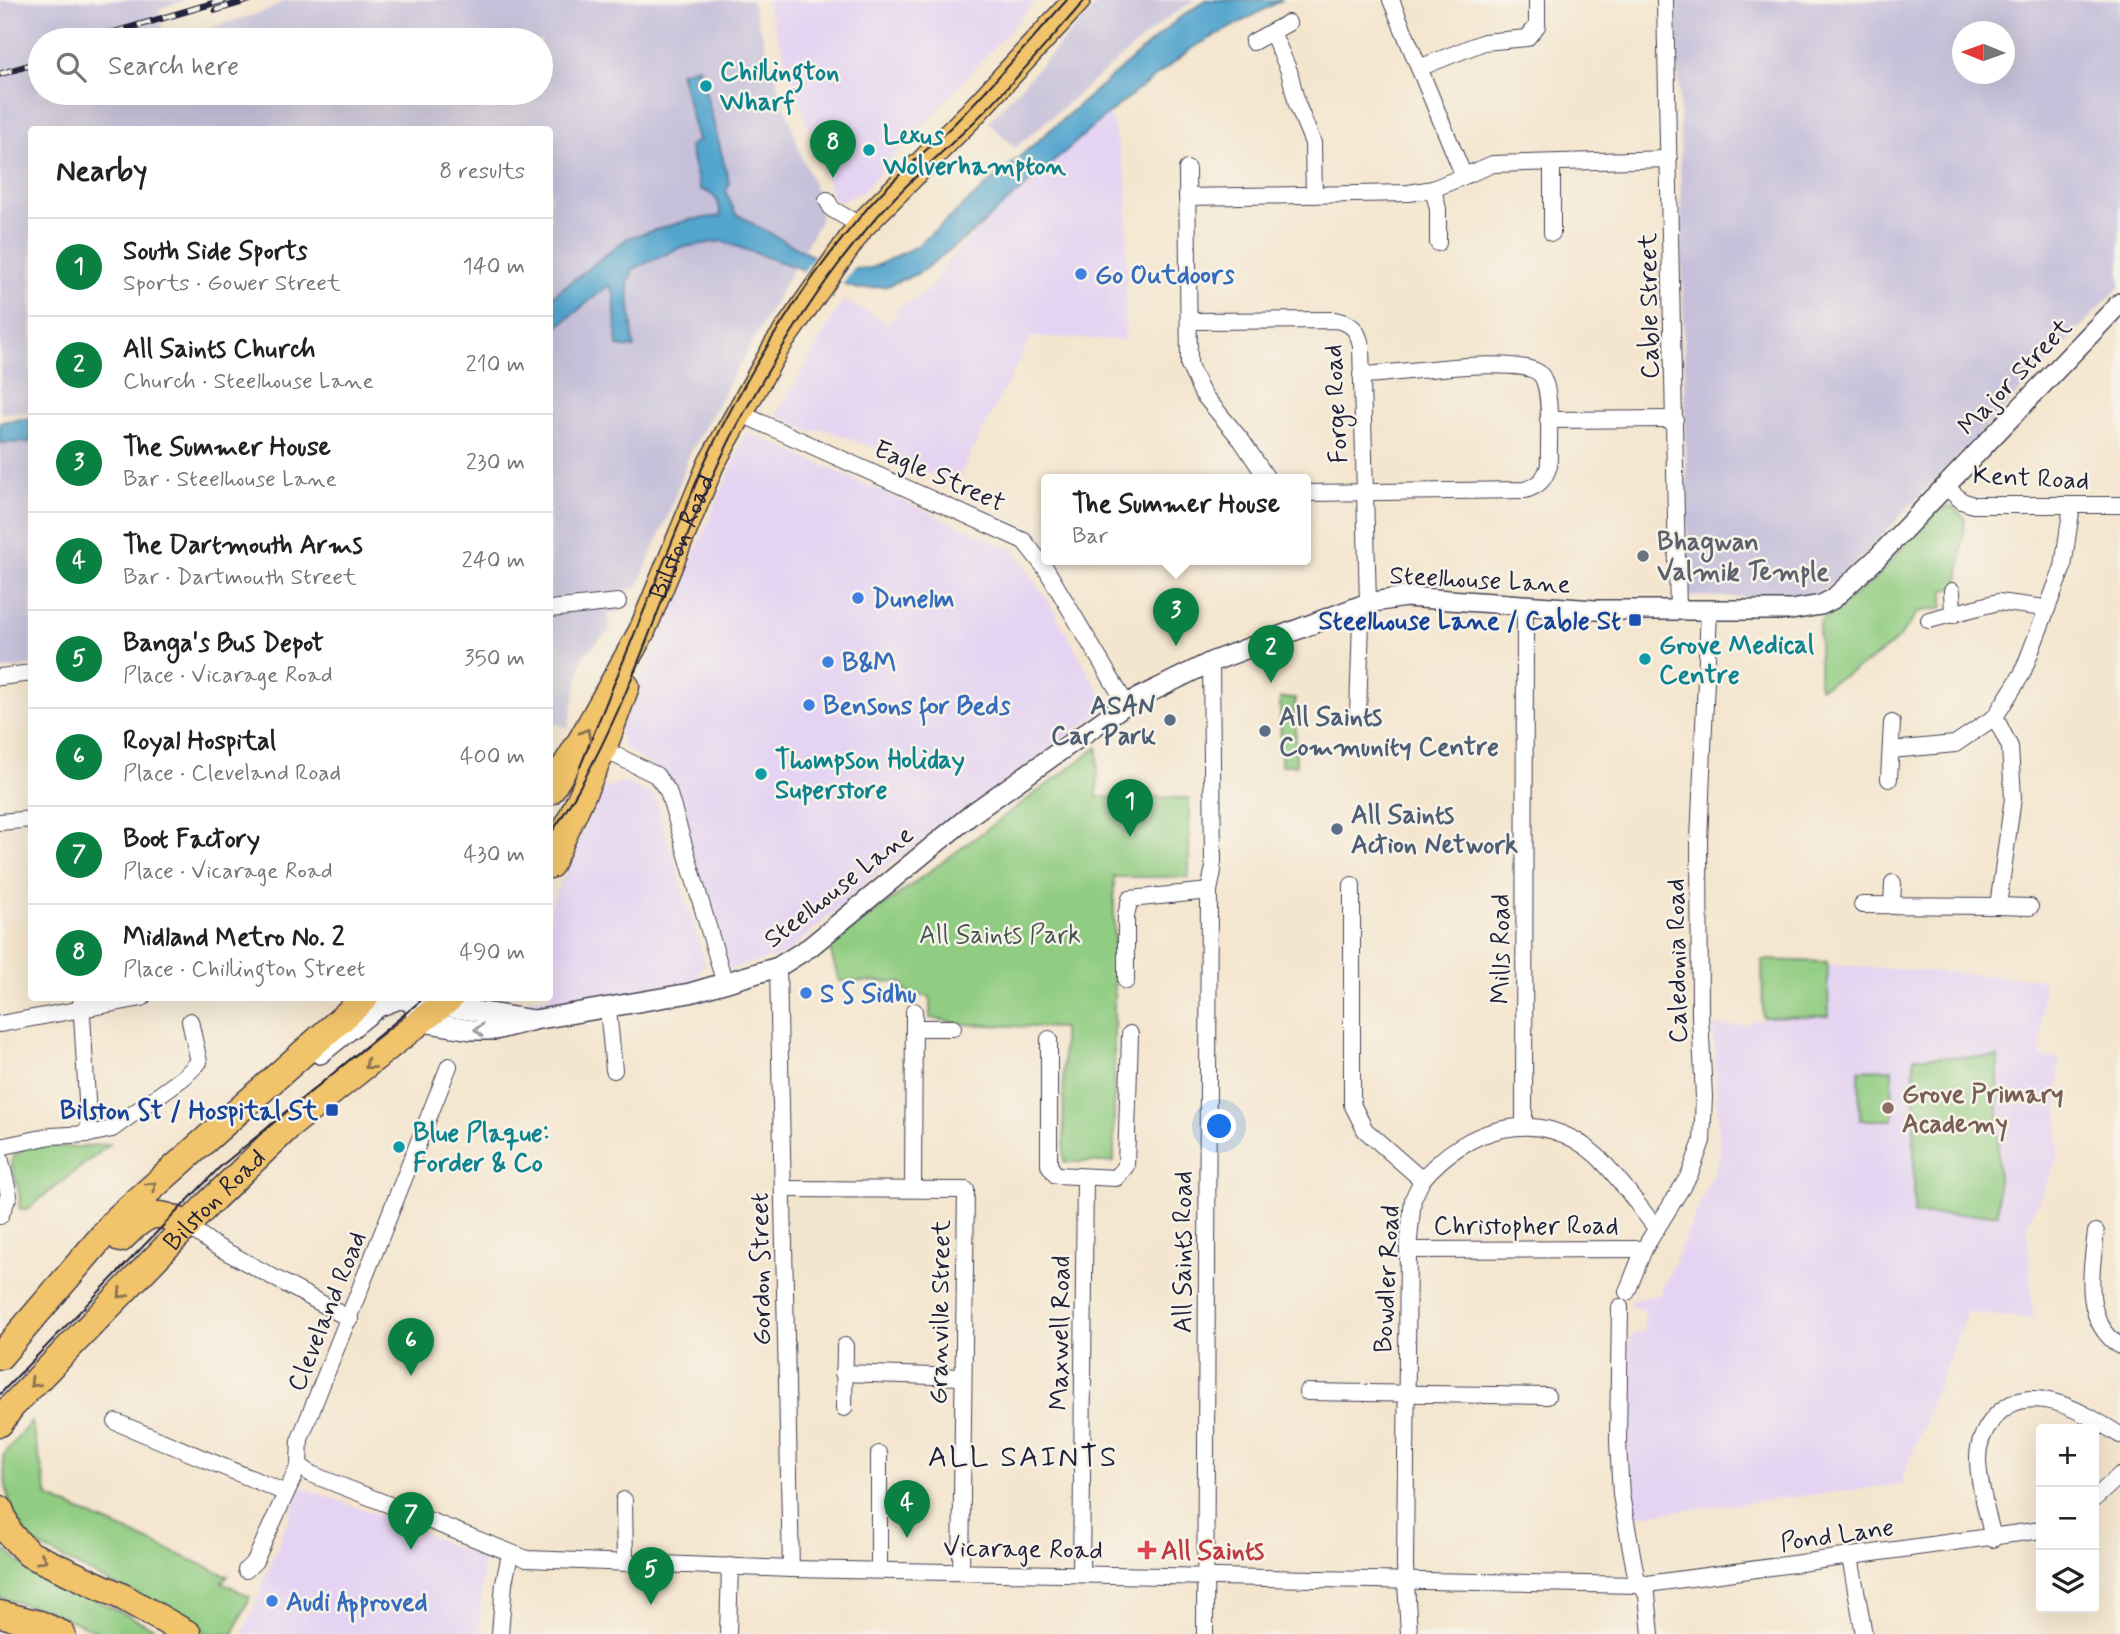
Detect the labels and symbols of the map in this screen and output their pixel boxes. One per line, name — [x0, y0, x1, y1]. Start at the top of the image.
north arrow — [1952, 21, 2015, 84]
place label: Chillington Wharf — [719, 56, 839, 120]
marker: Chillington Wharf — [698, 78, 714, 94]
pin: 8 — [810, 120, 856, 178]
place label: Lexus Wolverhampton — [882, 120, 1067, 184]
marker: Lexus Wolverhampton — [861, 142, 877, 158]
street label: Cable Street — [1632, 232, 1668, 379]
place label: Go Outdoors — [1095, 259, 1235, 293]
marker: Go Outdoors — [1073, 266, 1089, 282]
street label: Major Street — [1951, 311, 2080, 443]
street label: Forge Road — [1317, 344, 1359, 464]
street label: Eagle Street — [868, 433, 1010, 521]
street label: Kent Road — [1972, 459, 2090, 499]
street label: Bilston Road — [642, 470, 724, 605]
place label: Bhagwan Valmik Temple — [1657, 526, 1829, 590]
marker: Bhagwan Valmik Temple — [1635, 548, 1651, 564]
street label: Steelhouse Lane — [1389, 559, 1571, 603]
place label: Dunelm — [872, 583, 954, 617]
pin: 3 — [1153, 588, 1199, 646]
marker: Dunelm — [850, 590, 866, 606]
place label: Steelhouse Lane / Cable St — [1318, 605, 1621, 639]
marker: Steelhouse Lane / Cable St — [1627, 612, 1643, 628]
pin: 2 — [1248, 625, 1294, 683]
place label: Grove Medical Centre — [1659, 629, 1814, 693]
place label: B&M — [842, 647, 896, 681]
marker: Grove Medical Centre — [1637, 651, 1653, 667]
marker: B&M — [820, 654, 836, 670]
place label: Bensons for Beds — [823, 690, 1011, 726]
place label: ASAN Car Park — [1051, 690, 1156, 754]
marker: Bensons for Beds — [801, 697, 817, 713]
place label: All Saints Community Centre — [1279, 701, 1499, 765]
marker: ASAN Car Park — [1162, 712, 1178, 728]
marker: All Saints Community Centre — [1257, 723, 1273, 739]
one-way arrow — [578, 728, 591, 740]
place label: Thompson Holiday Superstore — [775, 744, 965, 808]
marker: Thompson Holiday Superstore — [753, 766, 769, 782]
pin: 1 — [1107, 779, 1153, 837]
place label: All Saints Action Network — [1351, 799, 1518, 863]
street label: Steelhouse Lane — [757, 818, 921, 957]
marker: All Saints Action Network — [1329, 821, 1345, 837]
street label: Caledonia Road — [1660, 878, 1696, 1044]
street label: Mills Road — [1485, 894, 1519, 1004]
park label: All Saints Park — [919, 919, 1081, 953]
place label: S S Sidhu — [820, 978, 917, 1012]
marker: S S Sidhu — [798, 985, 814, 1001]
one-way arrow — [473, 1022, 484, 1037]
one-way arrow — [365, 1056, 377, 1069]
place label: Grove Primary Academy — [1902, 1078, 2063, 1142]
place label: Bilston St / Hospital St — [60, 1095, 319, 1129]
marker: Grove Primary Academy — [1880, 1100, 1896, 1116]
marker: Bilston St / Hospital St — [324, 1102, 340, 1118]
your location — [1202, 1109, 1236, 1143]
place label: Blue Plaque: Forder & Co — [413, 1117, 550, 1181]
marker: Blue Plaque: Forder & Co — [391, 1139, 407, 1155]
street label: Bilston Road — [157, 1142, 274, 1259]
street label: All Saints Road — [1167, 1171, 1201, 1333]
one-way arrow — [144, 1182, 157, 1195]
street label: Gordon Street — [744, 1192, 780, 1346]
street label: Bowdler Road — [1367, 1204, 1409, 1354]
street label: Christopher Road — [1434, 1210, 1618, 1244]
street label: Granville Street — [922, 1219, 960, 1405]
street label: Cleveland Road — [280, 1227, 375, 1397]
street label: Maxwell Road — [1043, 1255, 1079, 1411]
one-way arrow — [118, 1286, 131, 1299]
pin: 6 — [388, 1318, 434, 1376]
one-way arrow — [29, 1375, 42, 1388]
district label: ALL SAINTS — [928, 1438, 1118, 1477]
pin: 4 — [884, 1480, 930, 1538]
pin: 7 — [388, 1492, 434, 1550]
street label: Pond Lane — [1778, 1511, 1896, 1561]
street label: Vicarage Road — [943, 1532, 1103, 1568]
place label: All Saints — [1161, 1535, 1264, 1569]
marker: All Saints — [1139, 1542, 1155, 1558]
pin: 5 — [628, 1547, 674, 1605]
one-way arrow — [35, 1551, 47, 1565]
place label: Audi Approved — [286, 1586, 428, 1623]
marker: Audi Approved — [264, 1593, 280, 1609]

